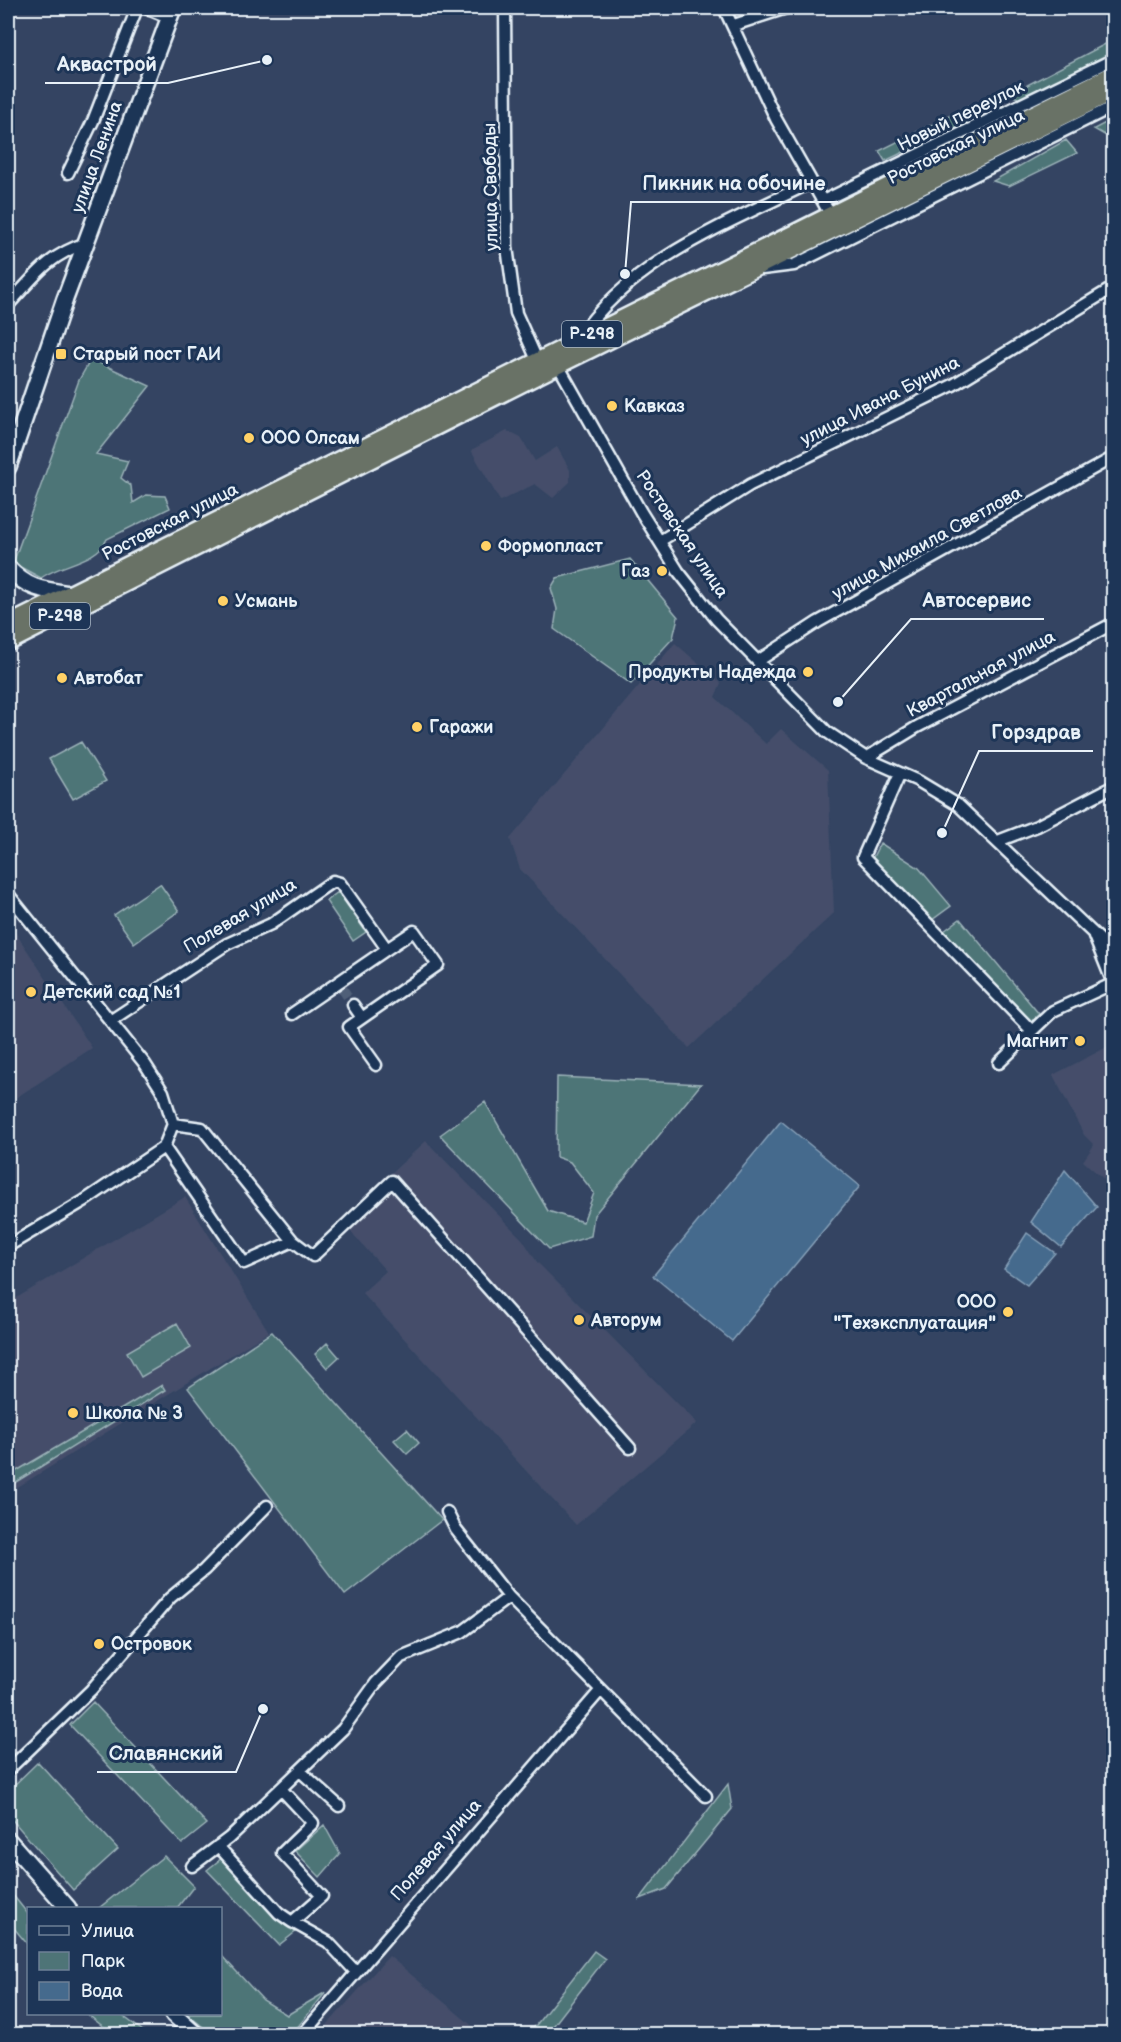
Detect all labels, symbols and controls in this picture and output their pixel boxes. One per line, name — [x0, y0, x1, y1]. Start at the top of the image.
callout: Аквастрой — [45, 45, 168, 83]
text: Аквастрой — [56, 53, 157, 77]
street label: Новый переулок — [894, 76, 1028, 156]
street label: улица Ленина — [67, 98, 127, 216]
street label: Ростовская улица — [884, 105, 1028, 189]
street label: улица Свободы — [479, 123, 503, 251]
callout: Пикник на обочине — [631, 164, 838, 202]
text: Пикник на обочине — [642, 172, 826, 196]
road number: Р-298 — [562, 321, 622, 347]
place label: Старый пост ГАИ — [73, 344, 221, 365]
marker: Старый пост ГАИ — [54, 347, 68, 361]
street label: улица Ивана Бунина — [797, 352, 963, 450]
place label: Кавказ — [624, 396, 685, 417]
marker: Кавказ — [605, 399, 619, 413]
place label: ООО Олсам — [261, 428, 360, 449]
marker: ООО Олсам — [242, 431, 256, 445]
street label: Ростовская улица — [631, 466, 733, 602]
street label: Ростовская улица — [98, 478, 242, 565]
street label: улица Михаила Светлова — [828, 482, 1026, 604]
place label: Формопласт — [498, 536, 603, 557]
marker: Формопласт — [479, 539, 493, 553]
place label: Газ — [621, 561, 650, 582]
marker: Газ — [655, 564, 669, 578]
callout: Автосервис — [911, 581, 1044, 619]
text: Автосервис — [922, 589, 1031, 613]
place label: Усмань — [235, 591, 298, 612]
marker: Усмань — [216, 594, 230, 608]
road number: Р-298 — [30, 603, 90, 629]
street label: Квартальная улица — [903, 626, 1059, 722]
place label: Продукты Надежда — [628, 662, 797, 683]
marker: Продукты Надежда — [801, 665, 815, 679]
place label: Автобат — [73, 668, 143, 689]
marker: Автобат — [55, 671, 69, 685]
callout: Горздрав — [979, 713, 1093, 751]
place label: Гаражи — [429, 717, 493, 738]
marker: Гаражи — [410, 720, 424, 734]
text: Горздрав — [991, 721, 1081, 745]
street label: Полевая улица — [180, 874, 300, 958]
place label: Детский сад №1 — [43, 982, 181, 1003]
marker: Детский сад №1 — [24, 985, 38, 999]
place label: Магнит — [1006, 1031, 1068, 1052]
marker: Магнит — [1073, 1034, 1087, 1048]
place label: ООО "Техэксплуатация" — [834, 1292, 996, 1334]
marker: ООО "Техэксплуатация" — [1001, 1305, 1015, 1319]
place label: Авторум — [590, 1310, 661, 1331]
marker: Авторум — [572, 1313, 586, 1327]
place label: Школа № 3 — [85, 1403, 183, 1424]
marker: Школа № 3 — [66, 1406, 80, 1420]
place label: Островок — [111, 1634, 192, 1655]
marker: Островок — [92, 1637, 106, 1651]
callout: Славянский — [97, 1734, 236, 1772]
text: Славянский — [109, 1742, 223, 1766]
street label: Полевая улица — [386, 1795, 486, 1905]
legend — [27, 1907, 222, 2015]
text: Улица — [81, 1921, 135, 1942]
text: Парк — [81, 1951, 125, 1972]
text: Вода — [81, 1981, 123, 2002]

